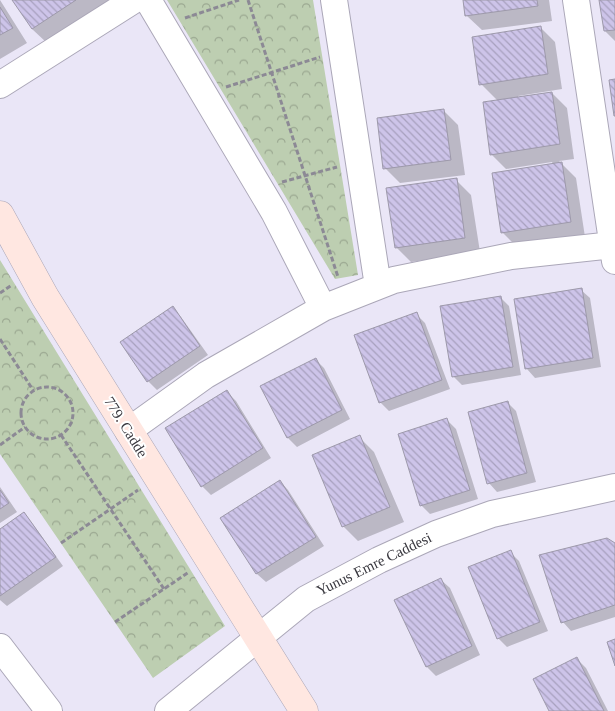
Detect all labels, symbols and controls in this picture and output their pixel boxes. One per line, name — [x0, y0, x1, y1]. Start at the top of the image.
street label: 779. Cadde — [101, 394, 151, 460]
street label: Yunus Emre Caddesi — [314, 529, 434, 599]

